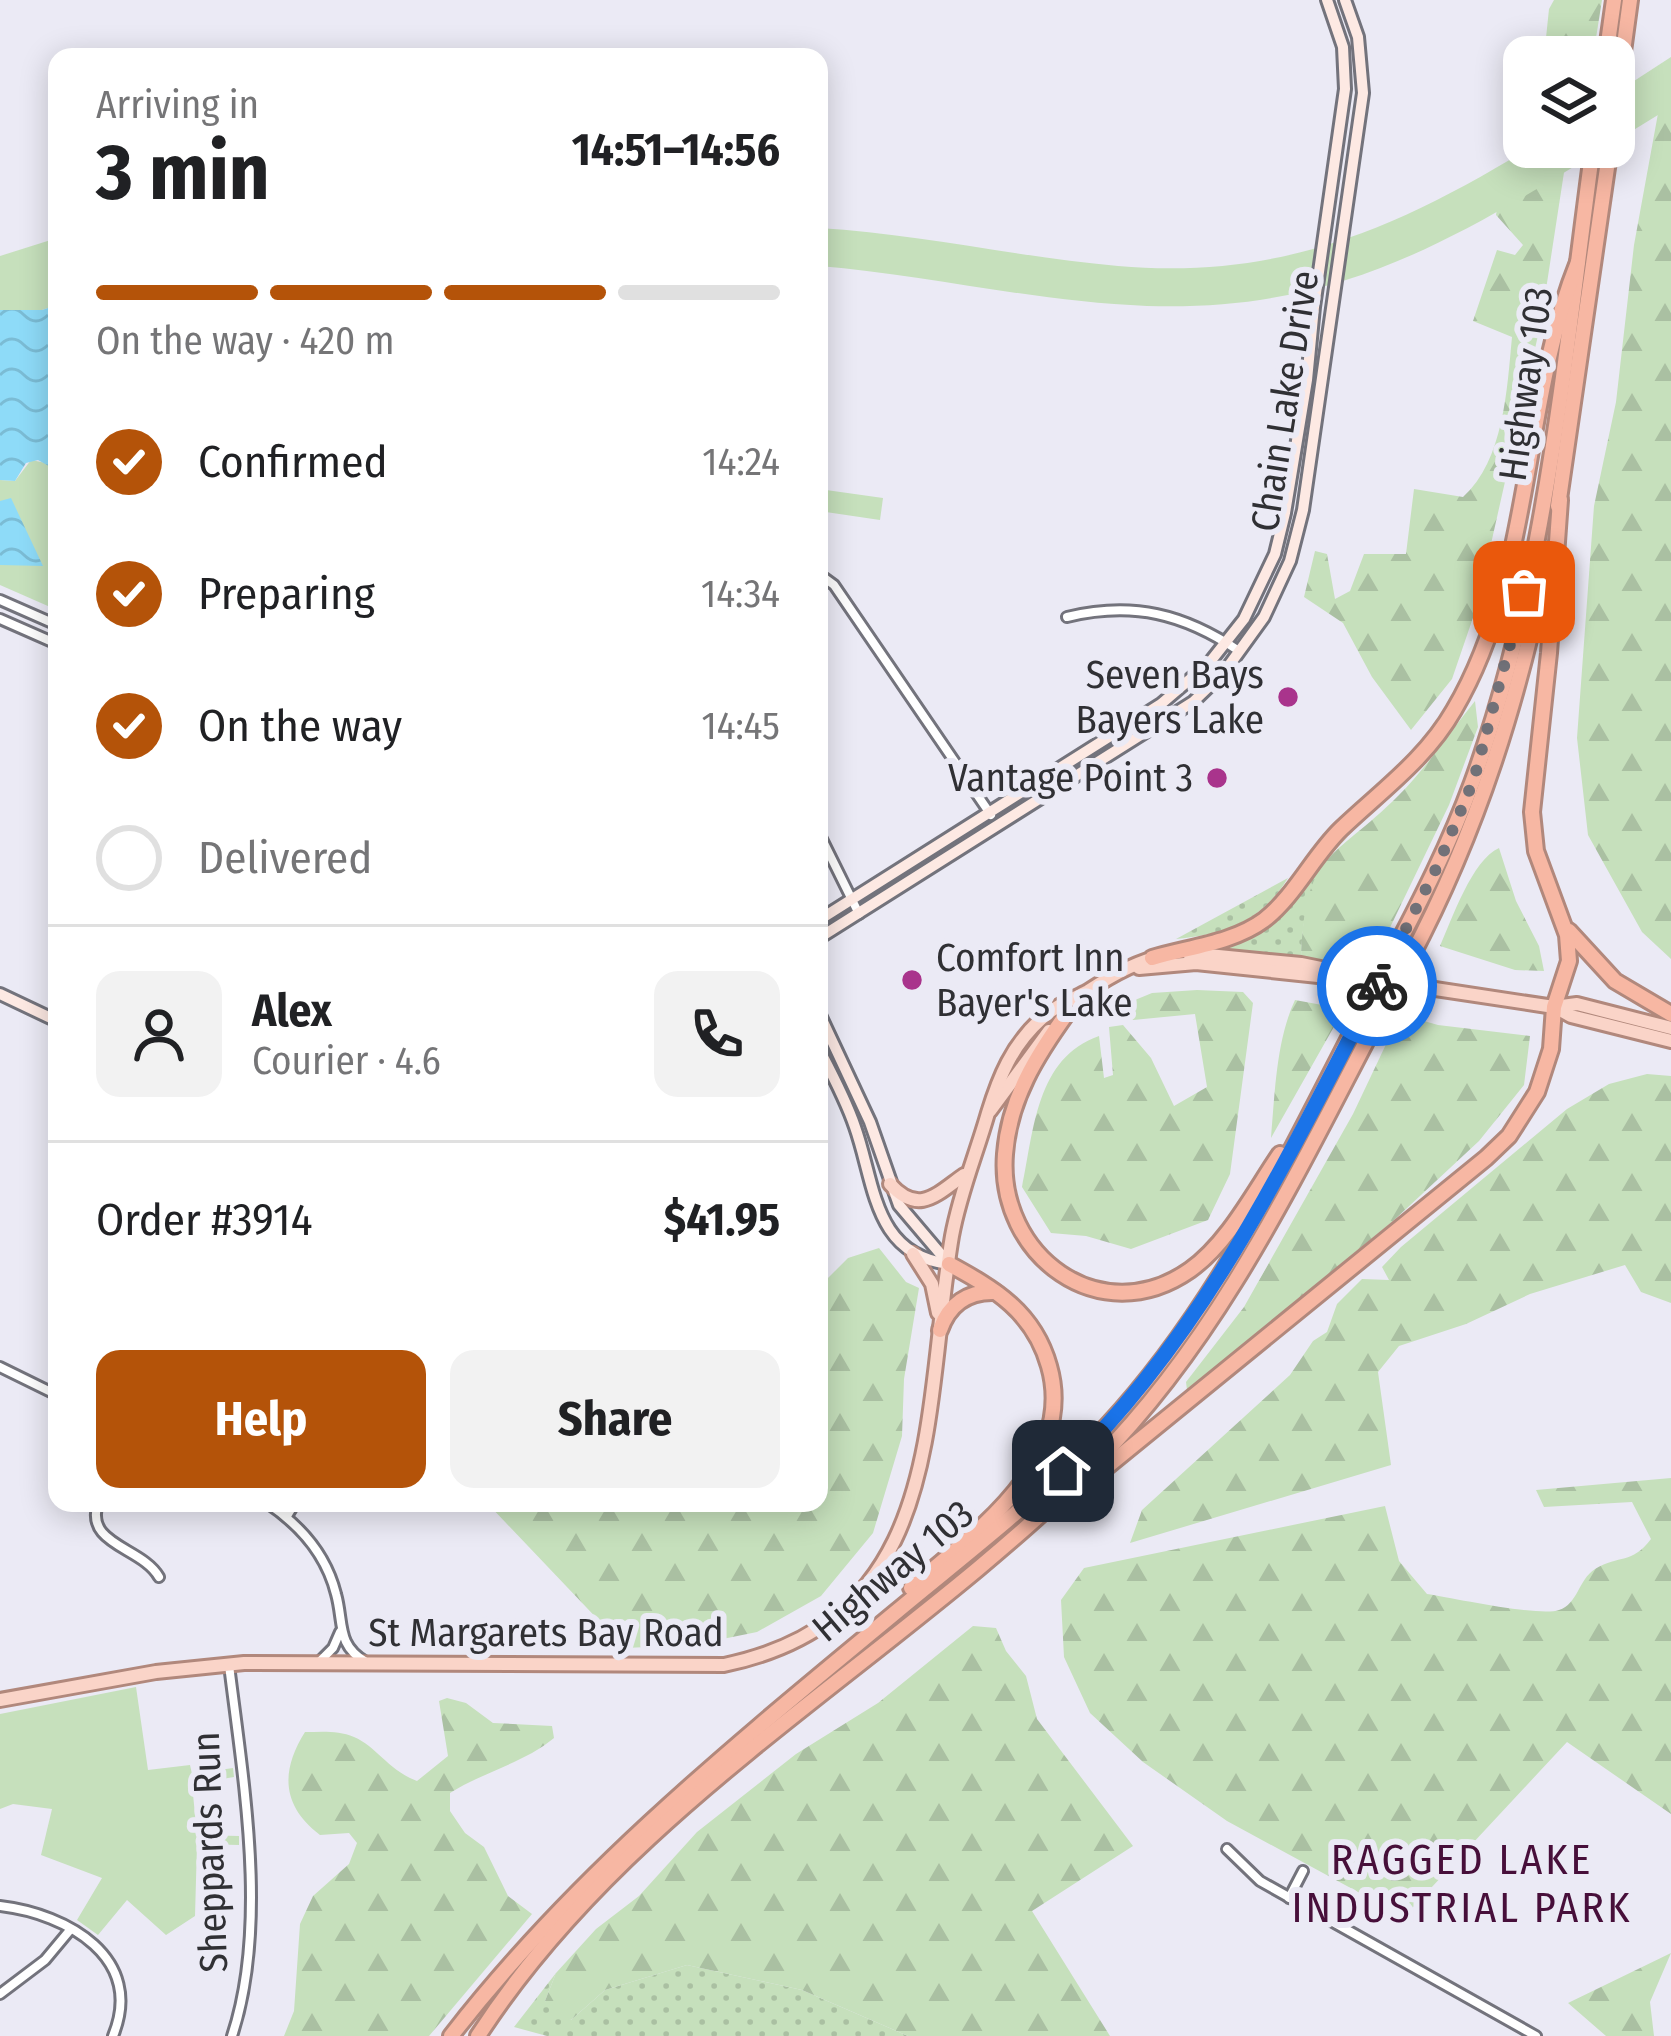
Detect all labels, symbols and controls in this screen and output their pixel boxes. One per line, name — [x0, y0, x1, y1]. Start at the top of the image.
map controls — [1503, 36, 1635, 168]
button: layers — [1503, 36, 1635, 168]
text: Arriving in — [96, 82, 259, 128]
text: 14:51–14:56 — [572, 123, 780, 177]
text: 3 min — [96, 126, 270, 220]
street label: Chain Lake Drive — [1242, 267, 1328, 535]
street label: Highway 103 — [1490, 284, 1562, 484]
text: On the way · 420 m — [96, 318, 395, 364]
icon: check — [96, 429, 162, 495]
text: Confirmed — [198, 435, 388, 489]
text: 14:24 — [702, 439, 780, 485]
pin — [1473, 541, 1575, 643]
icon: bag — [1491, 559, 1557, 625]
icon: check — [96, 561, 162, 627]
text: Preparing — [198, 567, 375, 621]
text: 14:34 — [701, 571, 780, 617]
place label: Seven Bays Bayers Lake — [1076, 652, 1264, 743]
marker: Seven Bays Bayers Lake — [1275, 684, 1301, 710]
icon: check — [96, 693, 162, 759]
text: On the way — [198, 699, 402, 753]
text: 14:45 — [701, 703, 780, 749]
place label: Vantage Point 3 — [948, 755, 1193, 801]
marker: Vantage Point 3 — [1204, 765, 1230, 791]
text: Delivered — [198, 831, 372, 885]
courier — [1317, 926, 1437, 1046]
place label: Comfort Inn Bayer's Lake — [936, 935, 1133, 1026]
icon: bike — [1344, 953, 1410, 1019]
marker: Comfort Inn Bayer's Lake — [899, 967, 925, 993]
button: person — [96, 971, 222, 1097]
button: phone — [654, 971, 780, 1097]
text: Alex — [252, 984, 332, 1038]
text: Courier · 4.6 — [252, 1038, 441, 1084]
text: Order #3914 — [96, 1193, 312, 1247]
text: $41.95 — [664, 1193, 780, 1247]
button: Help — [96, 1350, 426, 1488]
button: Share — [450, 1350, 780, 1488]
pin — [1012, 1420, 1114, 1522]
icon: home — [1030, 1438, 1096, 1504]
street label: Highway 103 — [803, 1491, 983, 1651]
street label: St Margarets Bay Road — [368, 1610, 724, 1656]
street label: Sheppards Run — [183, 1731, 237, 1973]
district label: RAGGED LAKE INDUSTRIAL PARK — [1292, 1835, 1632, 1933]

